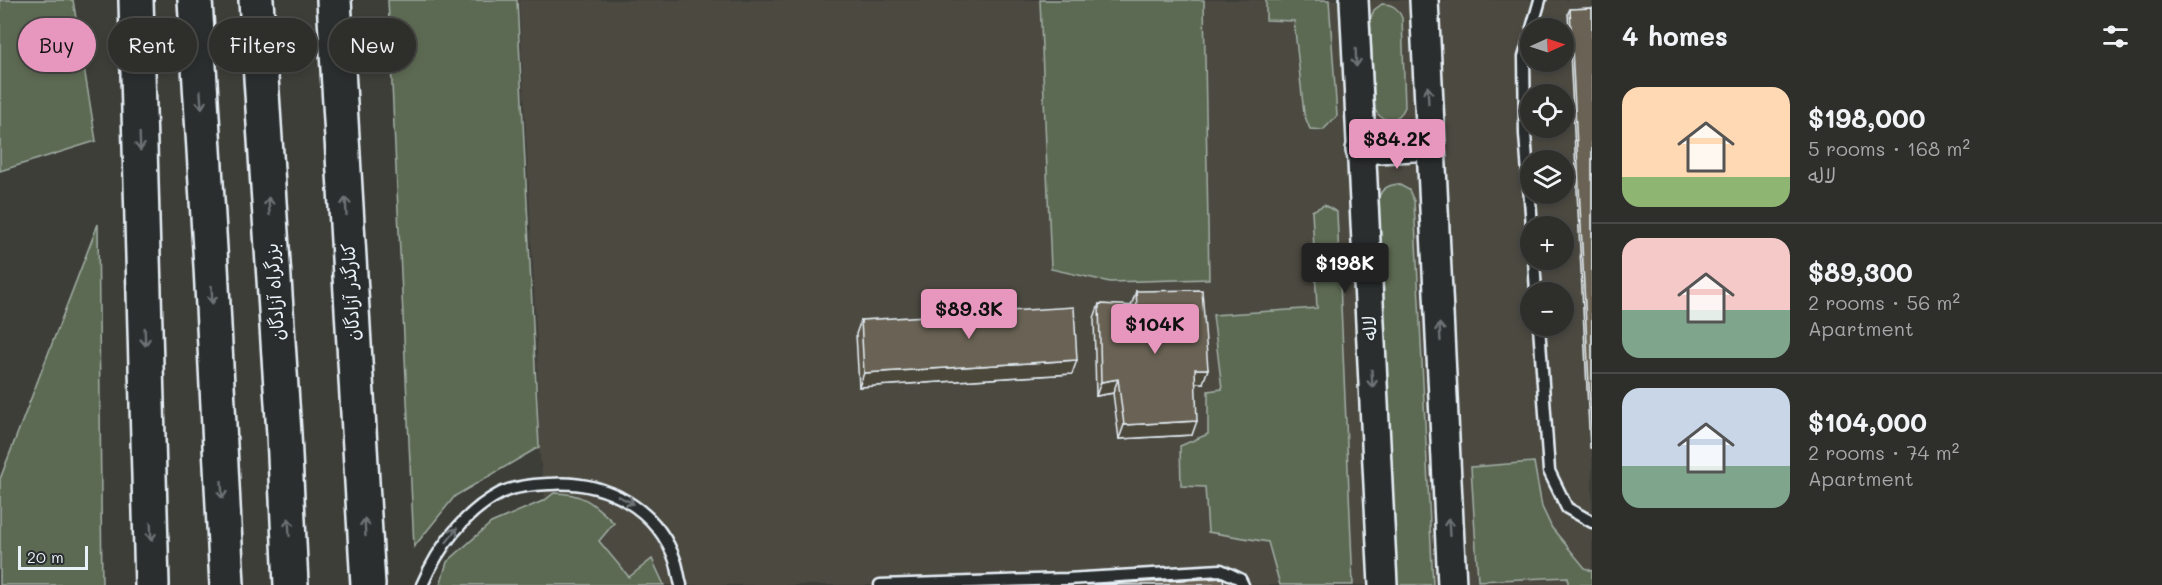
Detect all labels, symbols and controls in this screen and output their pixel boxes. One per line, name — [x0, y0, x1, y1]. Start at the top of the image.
chip: Buy — [18, 18, 96, 72]
chip: Rent — [108, 18, 197, 72]
chip: Filters — [209, 18, 317, 72]
chip: New — [329, 18, 416, 72]
north arrow — [1520, 18, 1574, 72]
map controls — [1520, 18, 1574, 336]
text: 4 homes — [1622, 19, 1728, 53]
icon: filters — [2099, 20, 2132, 53]
one-way arrow — [1351, 48, 1362, 68]
button: locate — [1520, 84, 1574, 138]
one-way arrow — [1422, 86, 1434, 106]
one-way arrow — [196, 90, 207, 110]
text: $198,000 — [1808, 101, 1925, 135]
icon: home — [1670, 111, 1742, 183]
pin: $84.2K — [1348, 119, 1446, 170]
text: $84.2K — [1363, 125, 1431, 151]
one-way arrow — [134, 132, 145, 152]
text: 5 rooms · 168 m² — [1808, 135, 1970, 161]
button: layers — [1520, 150, 1574, 204]
text: لاله — [1808, 162, 1836, 188]
one-way arrow — [263, 197, 274, 217]
one-way arrow — [340, 197, 351, 217]
button: + — [1520, 216, 1574, 270]
street label: بزرگراه آزادگان — [259, 242, 289, 342]
street label: کنارگذر آزادگان — [335, 242, 365, 341]
pin: $198K — [1303, 243, 1387, 294]
text: $198K — [1316, 249, 1374, 275]
text: $89,300 — [1808, 255, 1913, 289]
icon: home — [1670, 262, 1742, 334]
button: − — [1520, 282, 1574, 336]
one-way arrow — [207, 284, 218, 304]
pin: $89.3K — [920, 289, 1018, 340]
text: 2 rooms · 56 m² — [1808, 289, 1960, 315]
text: $89.3K — [935, 295, 1003, 321]
pin: $104K — [1113, 304, 1197, 355]
text: $104K — [1125, 310, 1185, 336]
street label: لاله — [1356, 315, 1382, 341]
text: Apartment — [1808, 315, 1914, 341]
one-way arrow — [1434, 322, 1445, 342]
one-way arrow — [139, 327, 151, 347]
one-way arrow — [1367, 369, 1378, 389]
text: $104,000 — [1808, 405, 1927, 439]
icon: home — [1670, 412, 1742, 484]
text: 2 rooms · 74 m² — [1808, 439, 1959, 465]
text: Apartment — [1808, 465, 1914, 491]
one-way arrow — [217, 479, 228, 499]
one-way arrow — [617, 495, 635, 507]
one-way arrow — [283, 517, 294, 537]
one-way arrow — [359, 517, 370, 537]
one-way arrow — [1444, 517, 1455, 537]
one-way arrow — [145, 522, 157, 542]
one-way arrow — [445, 527, 458, 543]
scale bar — [18, 543, 88, 570]
text: 20 m — [27, 546, 64, 567]

